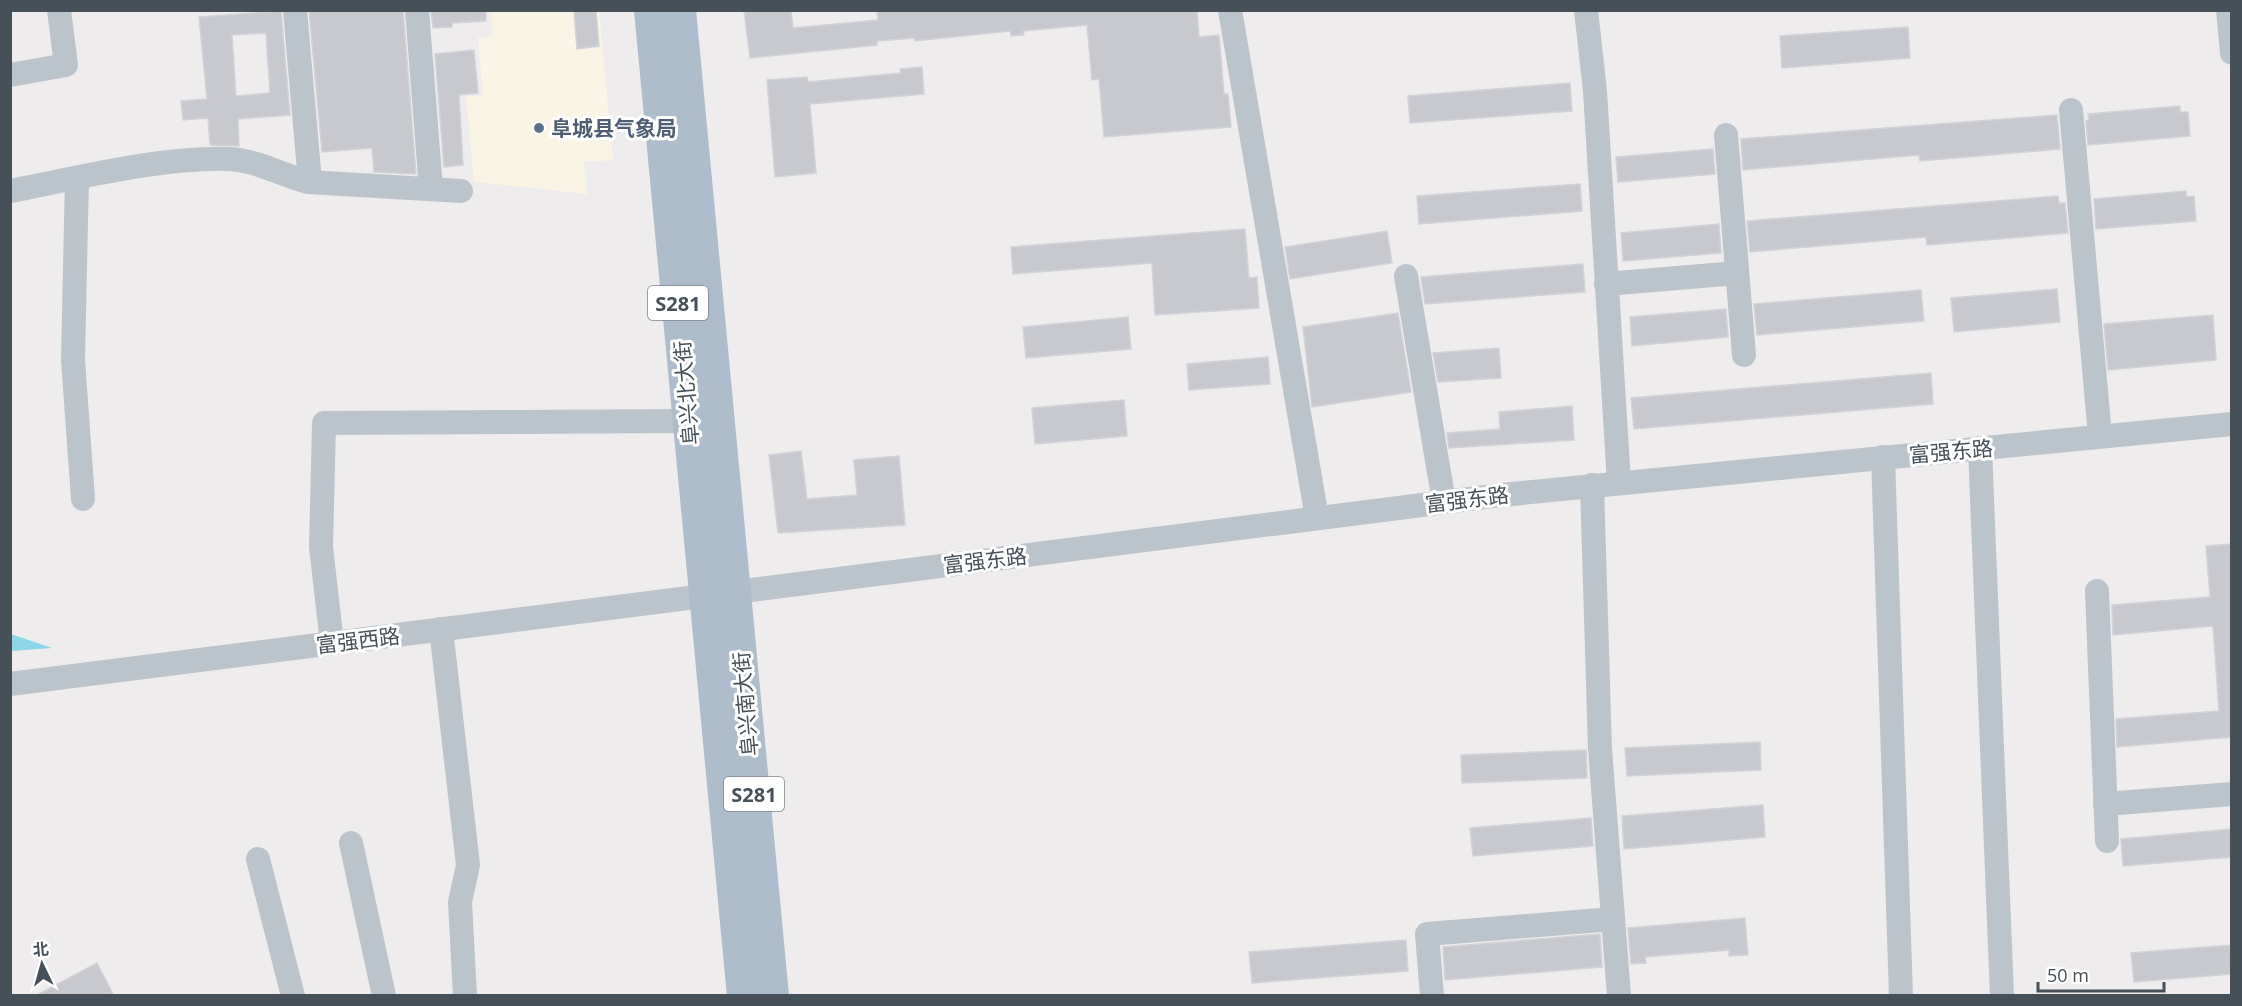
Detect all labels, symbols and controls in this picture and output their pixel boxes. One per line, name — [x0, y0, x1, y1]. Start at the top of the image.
place label: 阜城县气象局 — [551, 114, 677, 142]
marker: 阜城县气象局 — [532, 121, 546, 135]
road number: S281 — [648, 286, 708, 320]
street label: 阜兴北大街 — [667, 339, 705, 447]
street label: 富强东路 — [1908, 433, 1994, 469]
street label: 富强东路 — [1424, 480, 1510, 518]
street label: 富强东路 — [942, 541, 1028, 579]
street label: 富强西路 — [315, 621, 401, 659]
street label: 阜兴南大街 — [726, 650, 764, 758]
road number: S281 — [724, 777, 784, 811]
north arrow — [12, 934, 72, 994]
text: 北 — [32, 937, 50, 961]
scale bar — [2038, 955, 2164, 993]
text: 50 m — [2047, 963, 2089, 987]

